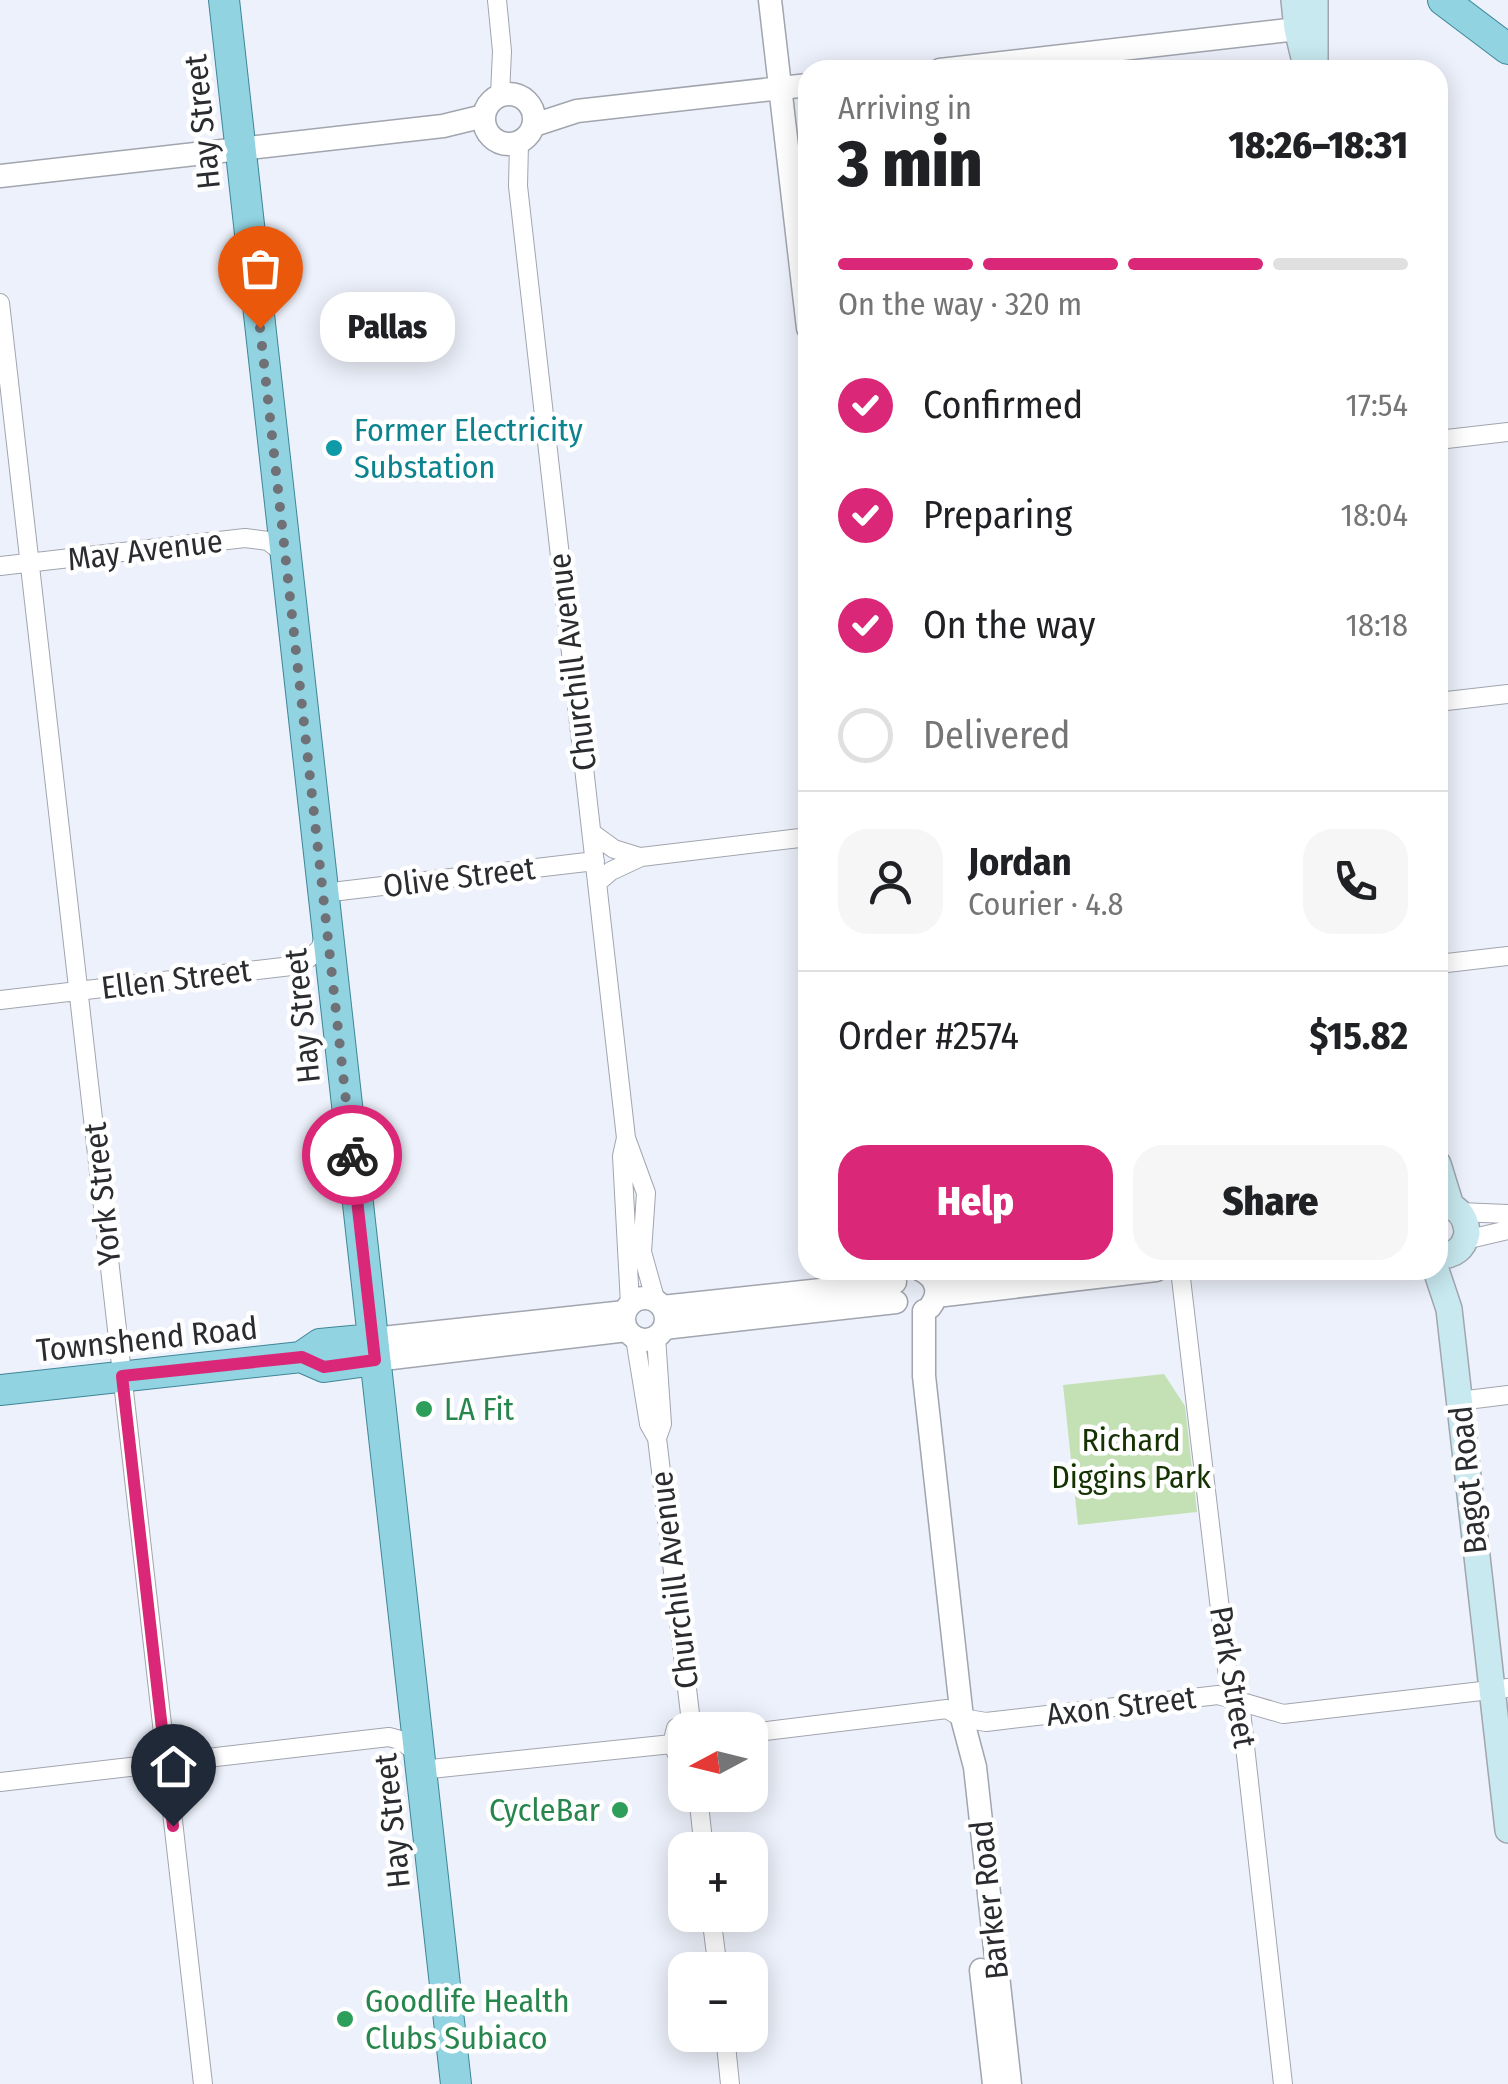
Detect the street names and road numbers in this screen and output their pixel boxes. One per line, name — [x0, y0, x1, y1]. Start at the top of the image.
street label: Hay Street — [176, 52, 228, 191]
street label: May Avenue — [65, 522, 225, 578]
street label: Churchill Avenue — [540, 551, 604, 773]
street label: Olive Street — [381, 849, 538, 905]
street label: Hay Street — [276, 946, 328, 1085]
street label: Ellen Street — [99, 951, 253, 1007]
street label: York Street — [76, 1120, 128, 1267]
street label: Townshend Road — [35, 1309, 259, 1369]
street label: Bagot Road — [1441, 1404, 1495, 1556]
street label: Churchill Avenue — [642, 1469, 706, 1691]
street label: Park Street — [1202, 1603, 1264, 1751]
street label: Axon Street — [1044, 1678, 1199, 1734]
street label: Hay Street — [366, 1751, 418, 1890]
street label: Barker Road — [962, 1819, 1016, 1981]

